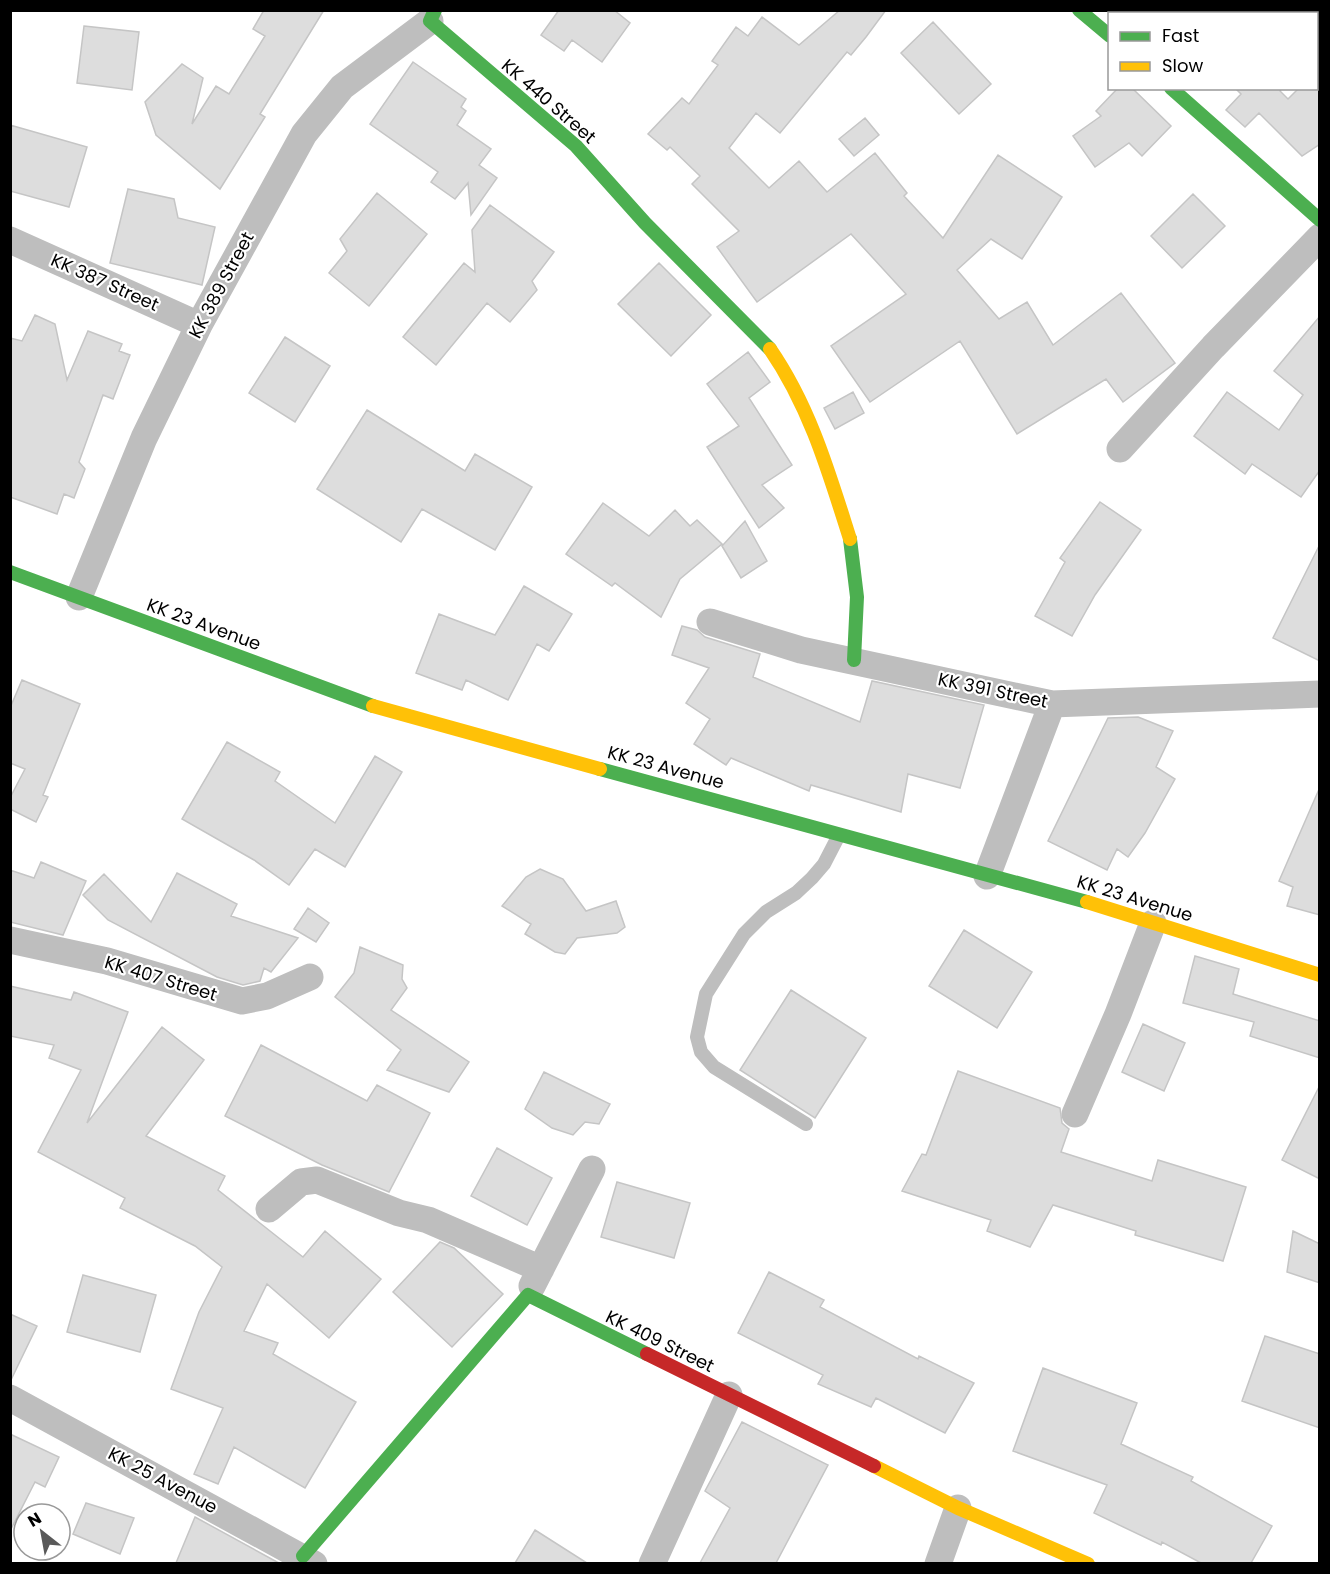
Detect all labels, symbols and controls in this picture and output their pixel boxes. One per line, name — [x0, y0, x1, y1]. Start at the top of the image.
legend — [1108, 12, 1318, 90]
text: Fast — [1162, 23, 1199, 48]
street label: KK 440 Street — [496, 53, 602, 149]
text: Slow — [1162, 53, 1204, 78]
street label: KK 389 Street — [182, 227, 260, 343]
street label: KK 387 Street — [47, 247, 163, 317]
street label: KK 23 Avenue — [143, 592, 265, 656]
street label: KK 391 Street — [936, 666, 1050, 714]
street label: KK 23 Avenue — [605, 739, 727, 795]
street label: KK 23 Avenue — [1074, 869, 1196, 927]
street label: KK 407 Street — [102, 949, 220, 1007]
street label: KK 409 Street — [602, 1304, 718, 1378]
street label: KK 25 Avenue — [104, 1441, 222, 1519]
north arrow — [12, 1502, 72, 1562]
text: N — [23, 1507, 46, 1533]

